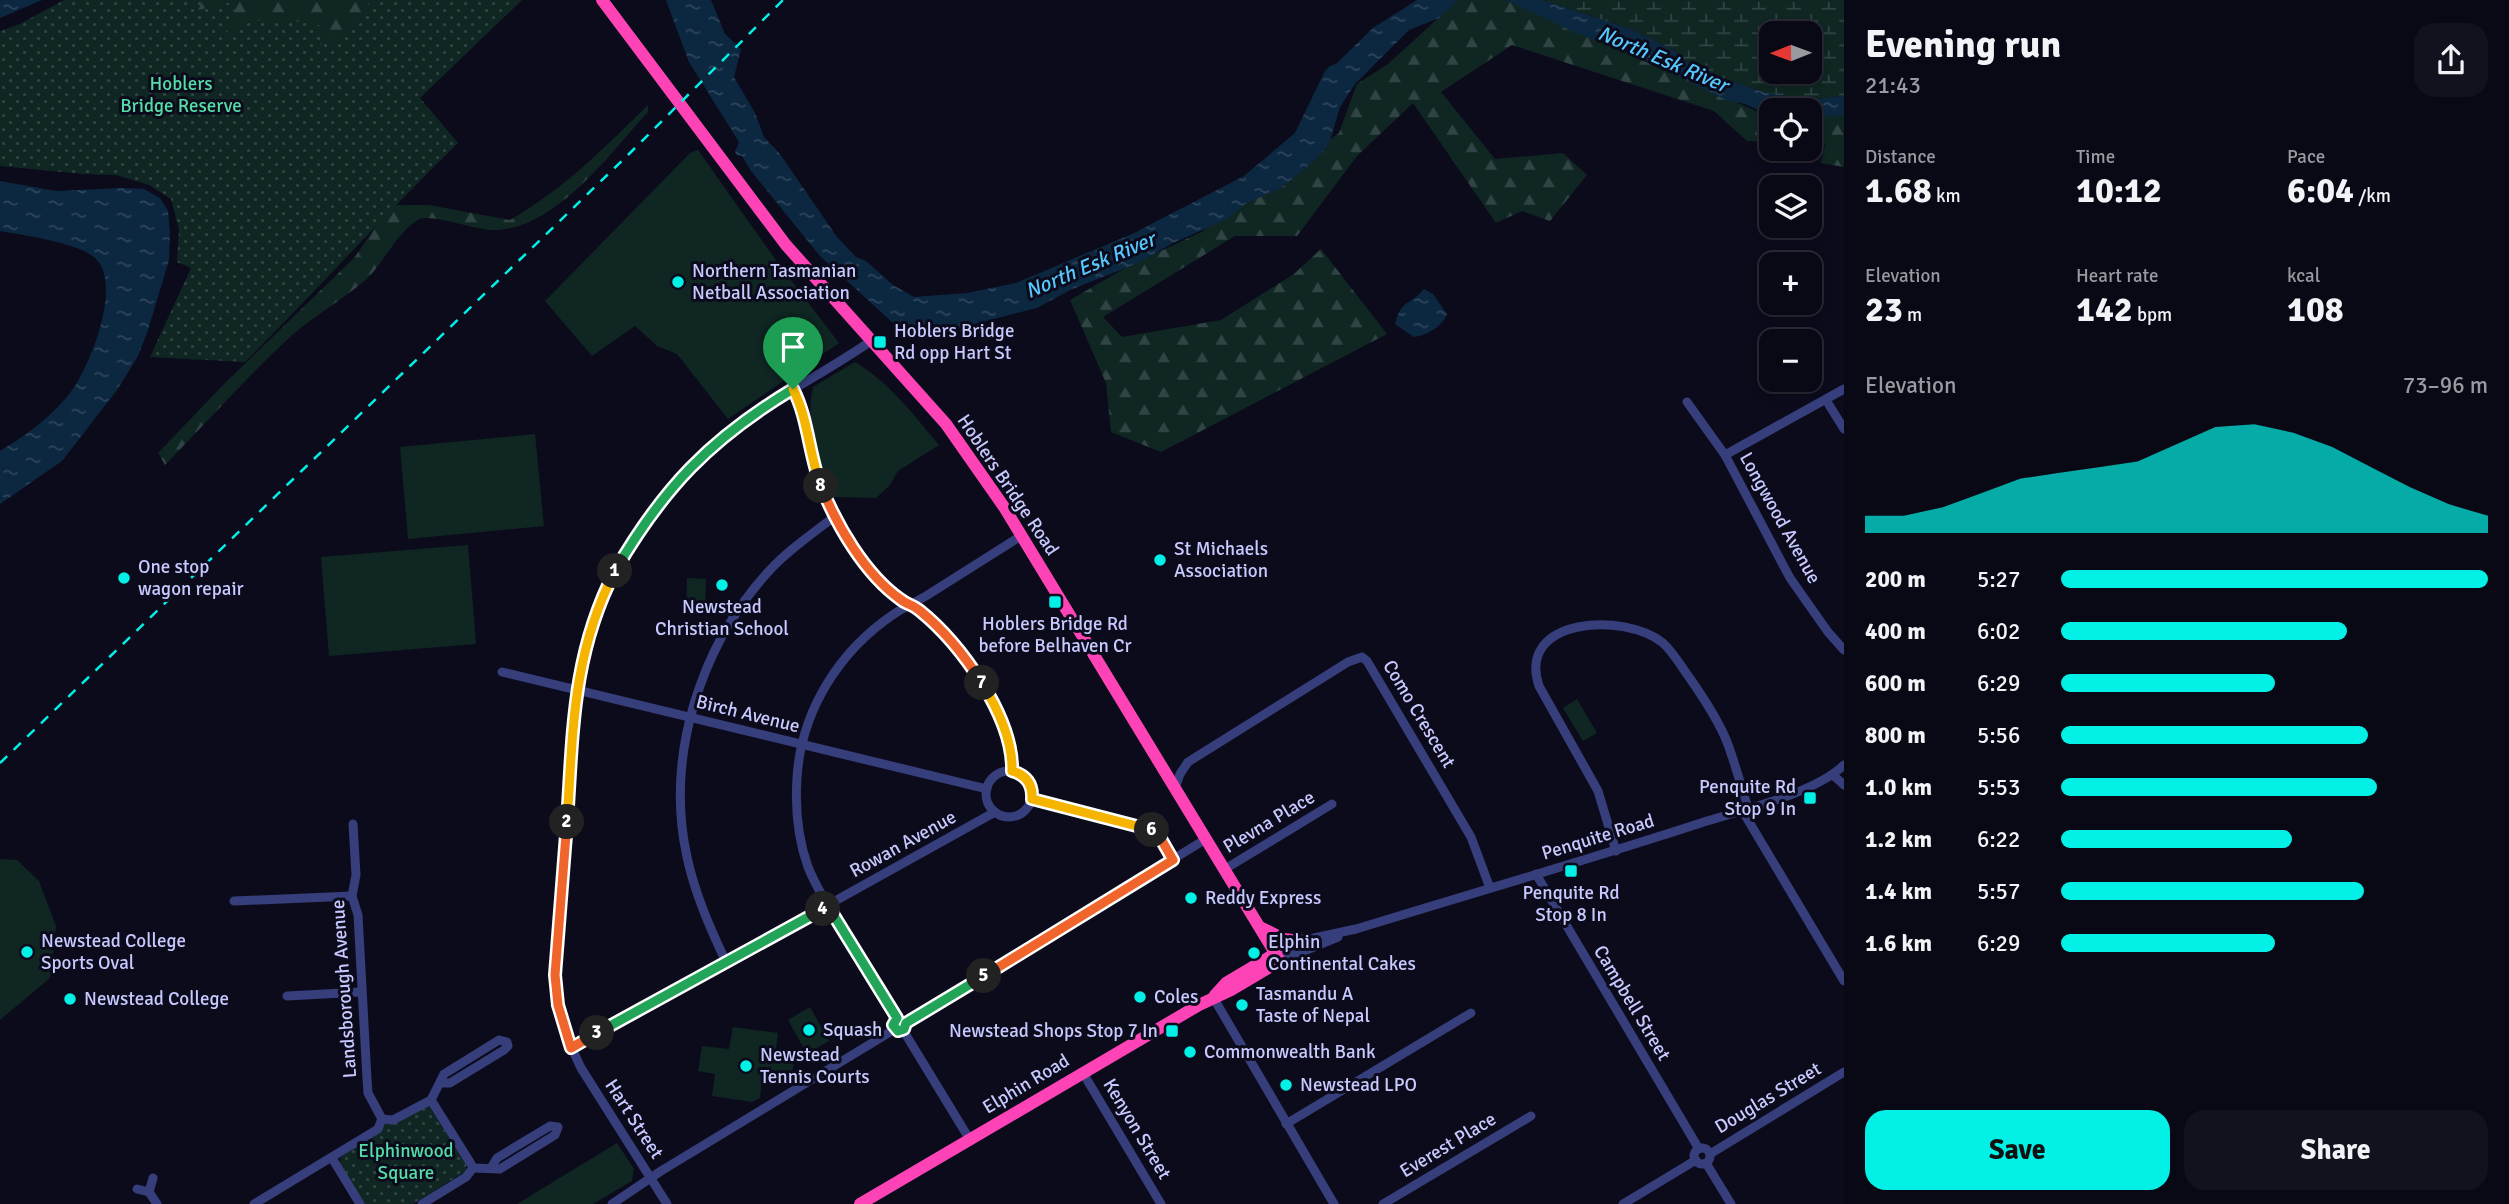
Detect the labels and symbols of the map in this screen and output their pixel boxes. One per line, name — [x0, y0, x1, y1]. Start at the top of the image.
water label: North Esk River — [1594, 20, 1735, 99]
north arrow — [1759, 21, 1822, 84]
park label: Hoblers Bridge Reserve — [120, 72, 242, 118]
water label: North Esk River — [1021, 225, 1162, 304]
place label: Northern Tasmanian Netball Association — [692, 259, 856, 305]
marker: Northern Tasmanian Netball Association — [670, 274, 686, 290]
pin — [763, 317, 823, 389]
place label: Hoblers Bridge Rd opp Hart St — [894, 319, 1014, 365]
marker: Hoblers Bridge Rd opp Hart St — [872, 334, 888, 350]
street label: Hoblers Bridge Road — [952, 410, 1064, 560]
street label: Longwood Avenue — [1734, 448, 1826, 588]
pin: 8 — [804, 468, 838, 504]
place label: St Michaels Association — [1174, 537, 1268, 583]
marker: St Michaels Association — [1152, 552, 1168, 568]
pin: 1 — [598, 554, 632, 588]
place label: One stop wagon repair — [138, 555, 244, 601]
marker: One stop wagon repair — [116, 570, 132, 586]
marker: Newstead Christian School — [714, 577, 730, 593]
marker: Hoblers Bridge Rd before Belhaven Cr — [1047, 594, 1063, 610]
place label: Newstead Christian School — [655, 595, 789, 641]
place label: Hoblers Bridge Rd before Belhaven Cr — [978, 612, 1132, 658]
street label: Como Crescent — [1377, 656, 1461, 773]
pin: 7 — [964, 666, 1000, 700]
street label: Birch Avenue — [694, 690, 802, 738]
place label: Penquite Rd Stop 9 In — [1699, 775, 1796, 821]
street label: Plevna Place — [1219, 785, 1319, 859]
marker: Penquite Rd Stop 9 In — [1802, 790, 1818, 806]
pin: 2 — [550, 804, 584, 840]
street label: Rowan Avenue — [846, 805, 960, 883]
street label: Penquite Road — [1539, 809, 1657, 865]
pin: 6 — [1134, 812, 1170, 848]
marker: Penquite Rd Stop 8 In — [1563, 863, 1579, 879]
place label: Penquite Rd Stop 8 In — [1523, 881, 1619, 927]
place label: Reddy Express — [1205, 886, 1321, 910]
marker: Reddy Express — [1183, 890, 1199, 906]
pin: 4 — [806, 892, 840, 926]
street label: Landsborough Avenue — [326, 899, 362, 1079]
place label: Newstead College Sports Oval — [41, 929, 186, 975]
place label: Elphin Continental Cakes — [1268, 930, 1416, 976]
street label: Campbell Street — [1588, 941, 1676, 1065]
marker: Newstead College Sports Oval — [19, 944, 35, 960]
marker: Elphin Continental Cakes — [1246, 945, 1262, 961]
pin: 5 — [967, 958, 1002, 993]
place label: Tasmandu A Taste of Nepal — [1256, 982, 1370, 1028]
place label: Coles — [1154, 985, 1198, 1009]
place label: Newstead College — [84, 987, 229, 1011]
marker: Coles — [1132, 989, 1148, 1005]
marker: Newstead College — [62, 991, 78, 1007]
marker: Tasmandu A Taste of Nepal — [1234, 997, 1250, 1013]
pin: 3 — [580, 1016, 614, 1050]
place label: Squash — [823, 1018, 882, 1042]
place label: Newstead Shops Stop 7 In — [949, 1019, 1158, 1043]
marker: Squash — [801, 1022, 817, 1038]
marker: Newstead Shops Stop 7 In — [1164, 1023, 1180, 1039]
place label: Commonwealth Bank — [1204, 1040, 1376, 1064]
place label: Newstead Tennis Courts — [760, 1043, 870, 1089]
marker: Commonwealth Bank — [1182, 1044, 1198, 1060]
street label: Elphin Road — [978, 1049, 1074, 1119]
street label: Douglas Street — [1710, 1057, 1826, 1139]
marker: Newstead Tennis Courts — [738, 1058, 754, 1074]
place label: Newstead LPO — [1300, 1073, 1417, 1097]
street label: Kenyon Street — [1098, 1074, 1177, 1184]
street label: Hart Street — [599, 1075, 669, 1164]
marker: Newstead LPO — [1278, 1077, 1294, 1093]
street label: Everest Place — [1396, 1107, 1500, 1183]
park label: Elphinwood Square — [358, 1139, 454, 1185]

